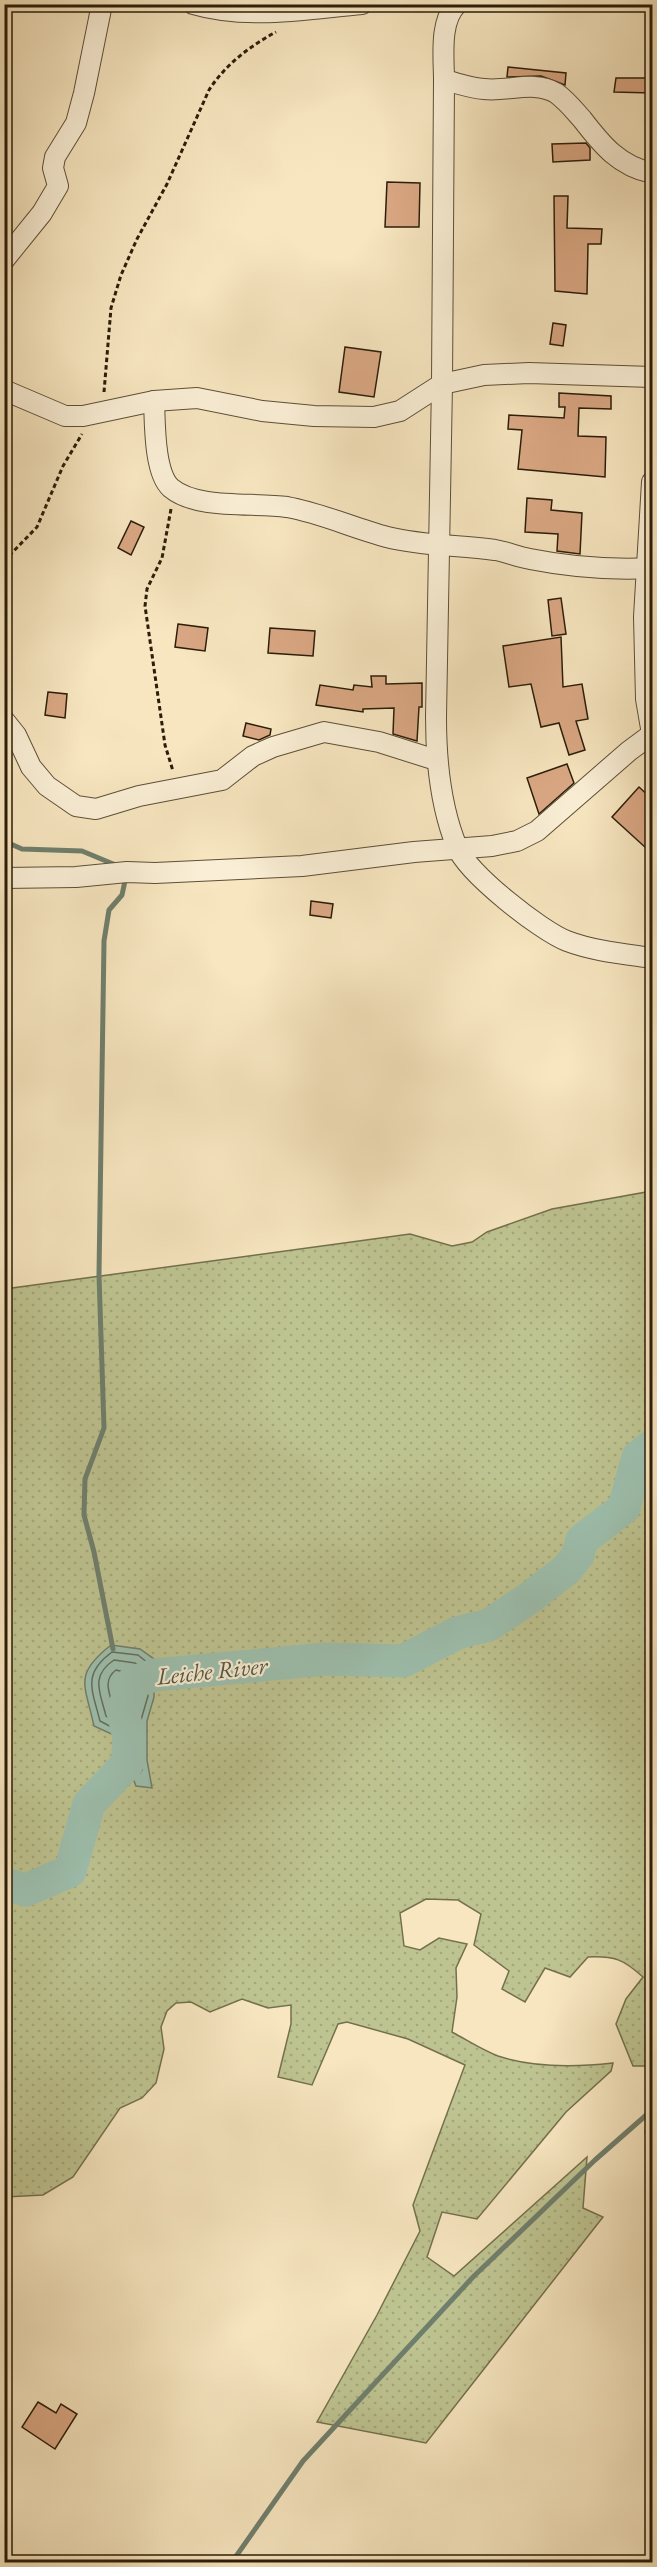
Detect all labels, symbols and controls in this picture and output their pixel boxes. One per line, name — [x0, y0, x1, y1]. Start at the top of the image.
water label: Leiche River — [154, 1649, 271, 1692]

